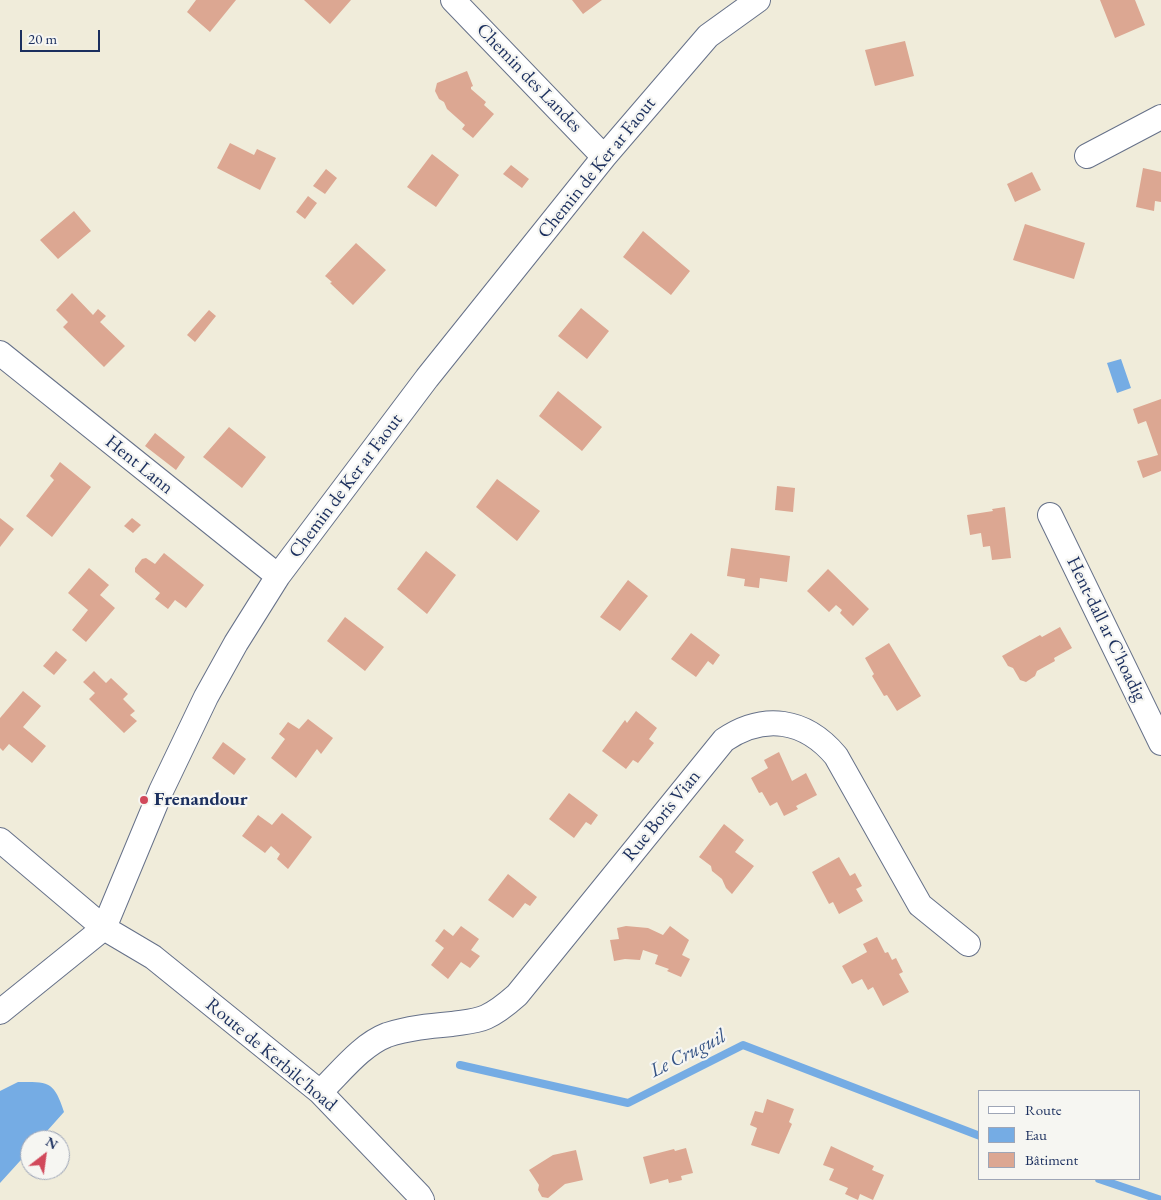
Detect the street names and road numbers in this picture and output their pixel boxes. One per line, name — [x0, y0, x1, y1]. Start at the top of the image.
street label: Chemin des Landes — [471, 19, 587, 137]
street label: Chemin de Ker ar Faout — [533, 93, 661, 243]
street label: Chemin de Ker ar Faout — [284, 409, 408, 563]
street label: Hent Lann — [100, 431, 178, 499]
street label: Hent-dall ar C'hoadig — [1061, 553, 1151, 705]
street label: Rue Boris Vian — [618, 766, 706, 866]
street label: Route de Kerbilc'hoad — [201, 993, 341, 1117]

